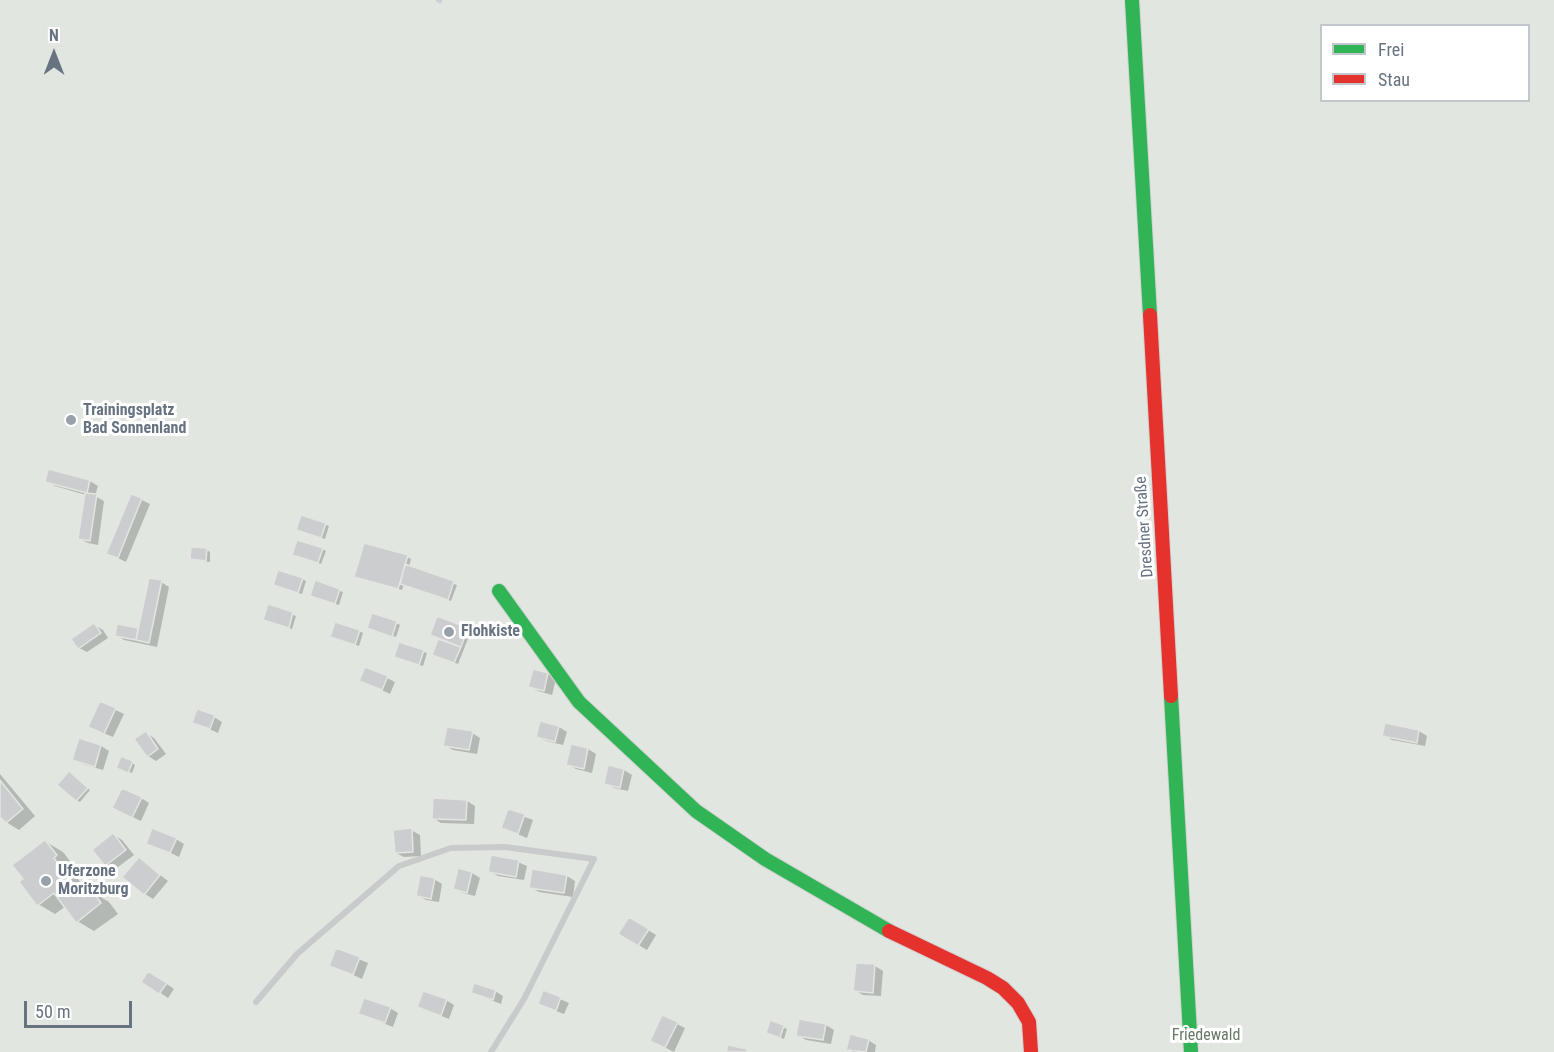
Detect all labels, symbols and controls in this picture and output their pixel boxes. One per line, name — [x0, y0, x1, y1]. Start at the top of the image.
north arrow — [24, 24, 84, 84]
legend — [1320, 24, 1530, 102]
text: N — [49, 26, 59, 45]
text: Frei — [1378, 39, 1404, 60]
text: Stau — [1378, 69, 1410, 90]
place label: Trainingsplatz Bad Sonnenland — [83, 401, 186, 439]
marker: Trainingsplatz Bad Sonnenland — [64, 413, 78, 427]
street label: Dresdner Straße — [1132, 476, 1158, 578]
place label: Flohkiste — [461, 622, 520, 642]
marker: Flohkiste — [442, 625, 456, 639]
place label: Uferzone Moritzburg — [58, 862, 129, 900]
marker: Uferzone Moritzburg — [39, 874, 53, 888]
scale bar — [27, 989, 135, 1027]
text: 50 m — [35, 1001, 70, 1022]
park label: Friedewald — [1172, 1026, 1240, 1046]

